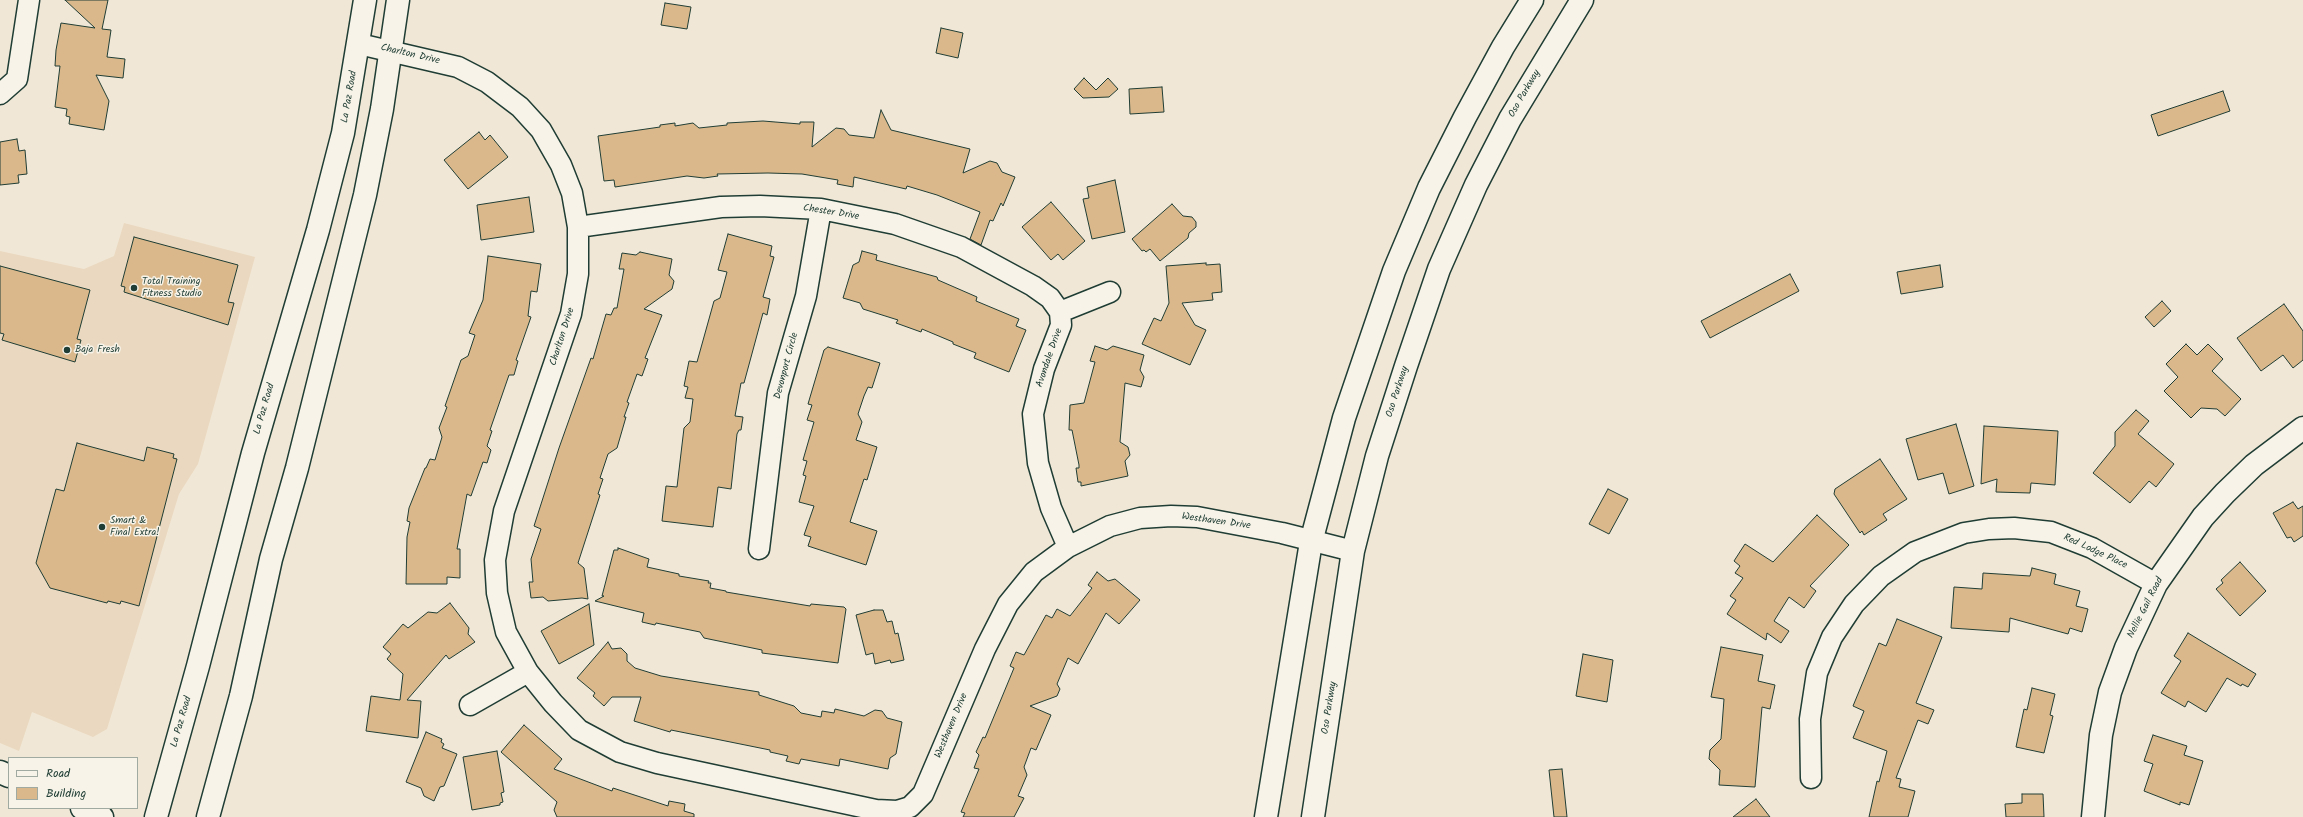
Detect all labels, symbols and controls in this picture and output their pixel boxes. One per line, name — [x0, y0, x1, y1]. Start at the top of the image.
street label: Charlton Drive — [379, 42, 441, 68]
street label: Oso Parkway — [1507, 68, 1543, 120]
street label: La Paz Road — [340, 70, 360, 124]
street label: Chester Drive — [802, 203, 860, 223]
place label: Total Training Fitness Studio — [142, 276, 202, 300]
marker: Total Training Fitness Studio — [129, 283, 139, 293]
street label: Charlton Drive — [548, 306, 578, 368]
street label: Avondale Drive — [1034, 327, 1066, 389]
street label: Devonport Circle — [772, 331, 802, 401]
place label: Baja Fresh — [75, 344, 120, 356]
marker: Baja Fresh — [62, 345, 72, 355]
street label: Oso Parkway — [1384, 365, 1412, 419]
street label: La Paz Road — [252, 382, 278, 436]
street label: Westhaven Drive — [1181, 511, 1251, 533]
place label: Smart & Final Extra! — [110, 515, 160, 538]
marker: Smart & Final Extra! — [97, 522, 107, 532]
street label: Red Lodge Place — [2061, 532, 2129, 572]
street label: Nellie Gail Road — [2126, 576, 2166, 640]
street label: Oso Parkway — [1320, 681, 1340, 735]
street label: Westhaven Drive — [933, 692, 971, 760]
street label: La Paz Road — [169, 695, 195, 749]
legend — [8, 757, 138, 809]
text: Road — [46, 764, 70, 783]
text: Building — [46, 784, 86, 803]

